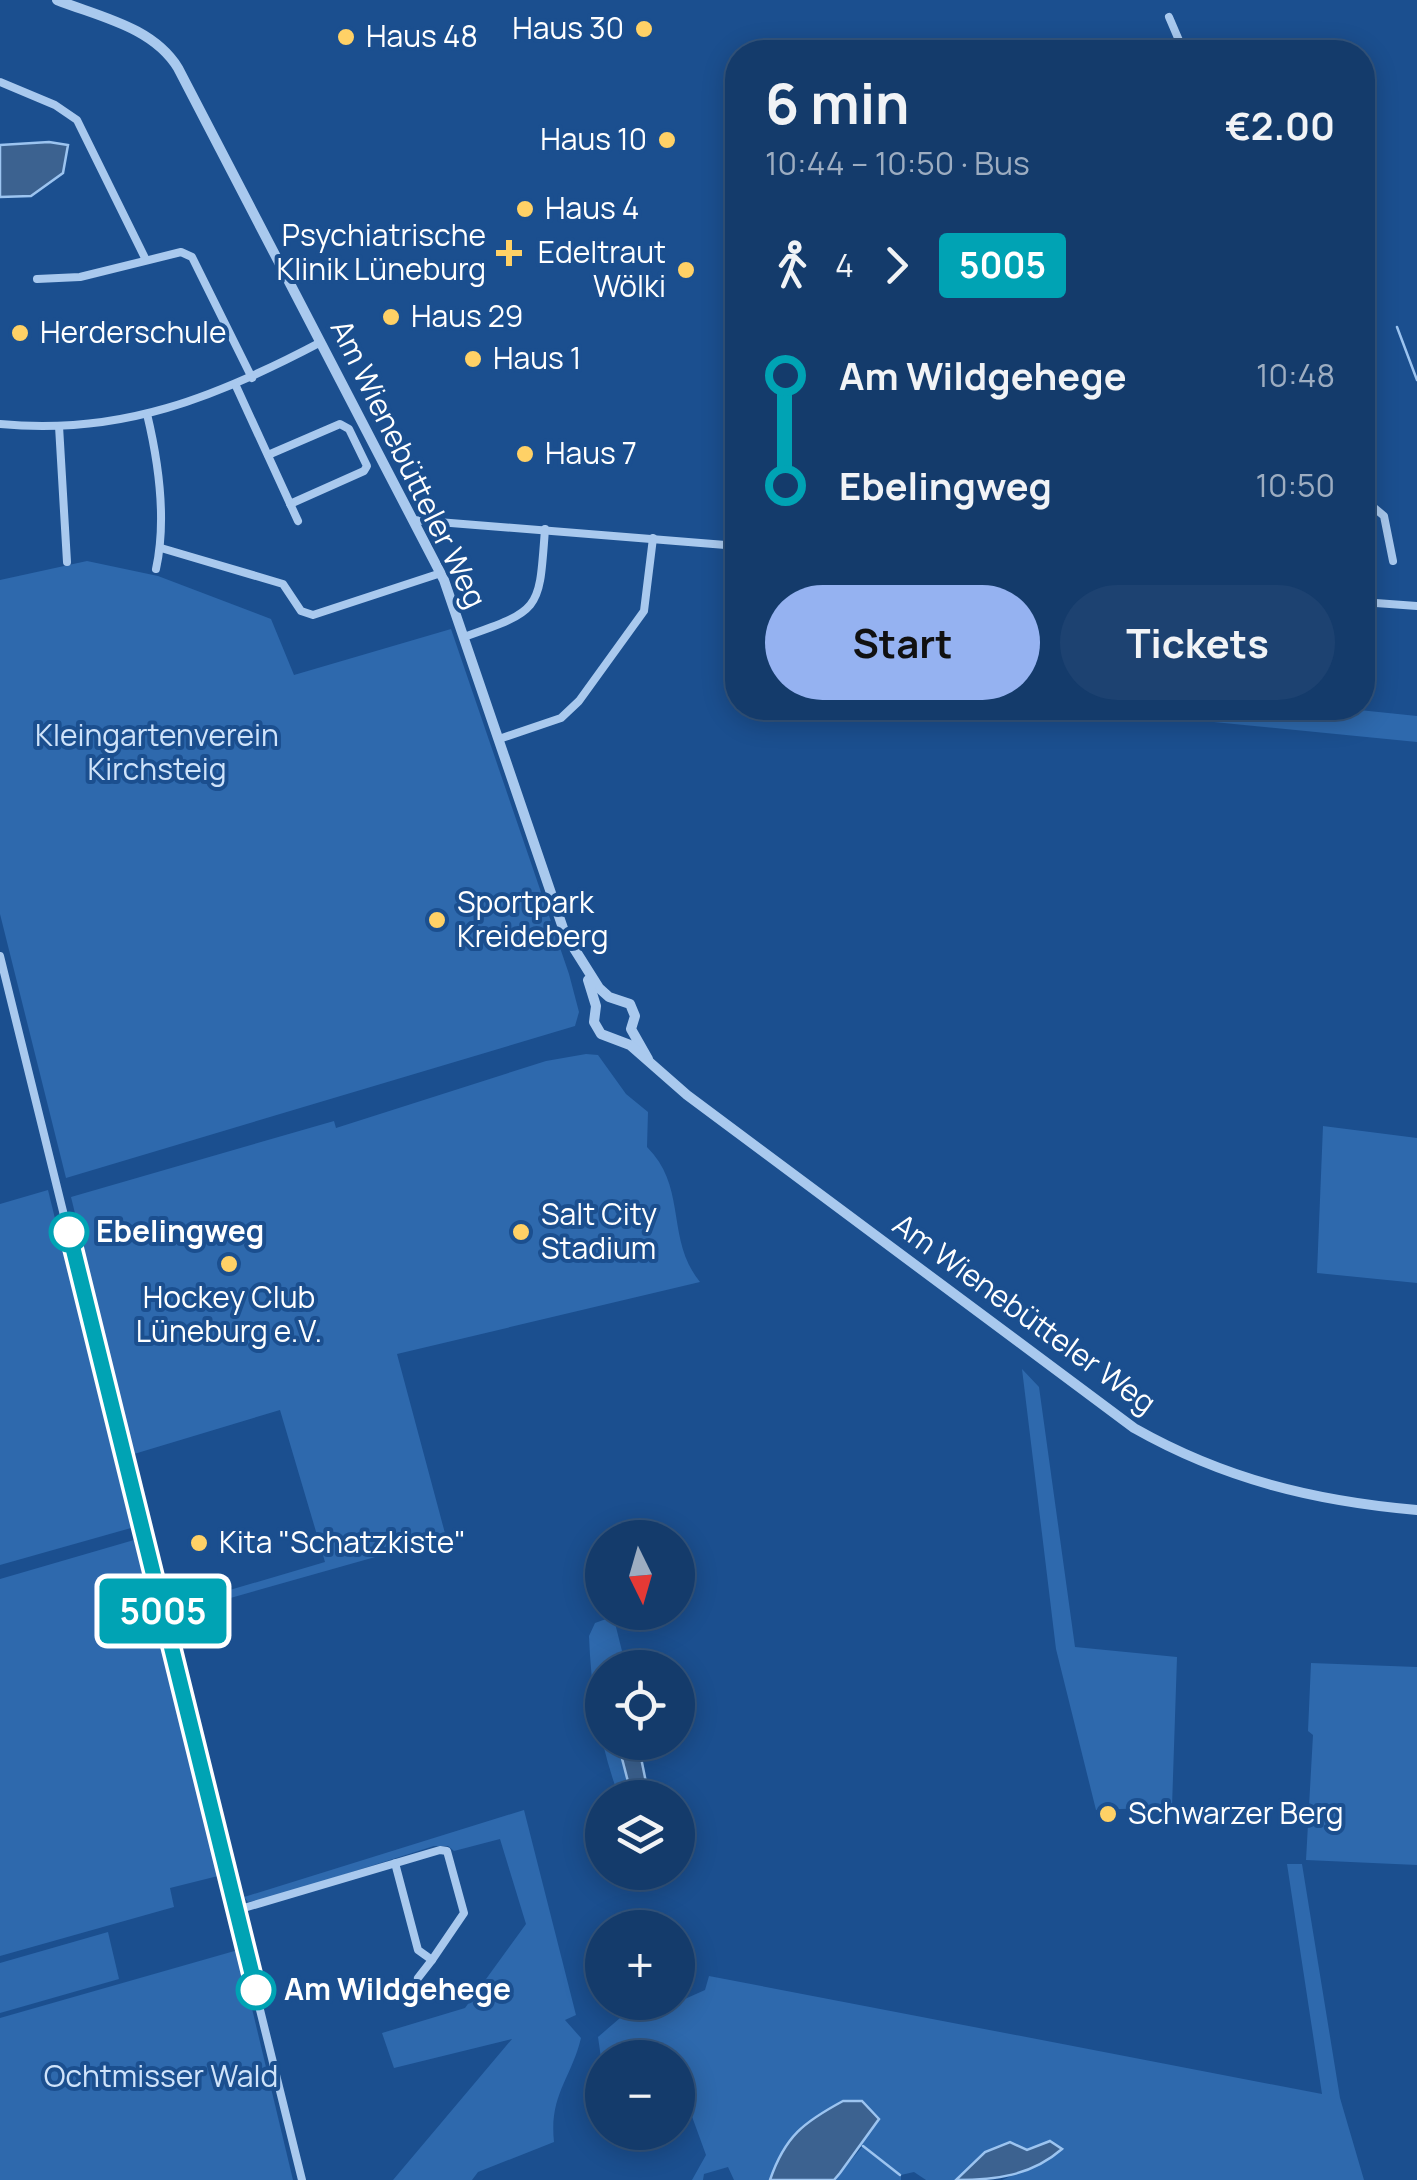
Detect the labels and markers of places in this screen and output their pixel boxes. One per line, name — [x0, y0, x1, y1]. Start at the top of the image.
place label: Haus 30 — [512, 7, 624, 48]
place label: Haus 48 — [366, 15, 478, 56]
marker: Haus 30 — [633, 18, 655, 40]
marker: Haus 48 — [335, 26, 357, 48]
place label: Haus 10 — [540, 118, 647, 159]
marker: Haus 10 — [656, 129, 678, 151]
place label: Haus 4 — [545, 187, 639, 228]
marker: Haus 4 — [514, 198, 536, 220]
place label: Psychiatrische Klinik Lüneburg — [277, 214, 486, 289]
place label: Edeltraut Wölki — [538, 231, 666, 306]
marker: Psychiatrische Klinik Lüneburg — [496, 240, 522, 266]
marker: Edeltraut Wölki — [675, 259, 697, 281]
place label: Haus 29 — [411, 295, 524, 336]
marker: Haus 29 — [380, 306, 402, 328]
place label: Herderschule — [40, 311, 227, 352]
marker: Herderschule — [9, 322, 31, 344]
place label: Haus 1 — [493, 337, 581, 378]
marker: Haus 1 — [462, 348, 484, 370]
place label: Haus 7 — [545, 432, 637, 473]
marker: Haus 7 — [514, 443, 536, 465]
place label: Sportpark Kreideberg — [457, 881, 608, 956]
marker: Sportpark Kreideberg — [426, 909, 448, 931]
place label: Salt City Stadium — [541, 1193, 657, 1268]
place label: Ebelingweg — [96, 1210, 264, 1251]
marker: Ebelingweg — [50, 1213, 88, 1251]
marker: Salt City Stadium — [510, 1221, 532, 1243]
marker: Hockey Club Lüneburg e.V. — [218, 1253, 240, 1275]
place label: Hockey Club Lüneburg e.V. — [136, 1276, 322, 1351]
place label: Kita "Schatzkiste" — [219, 1521, 466, 1562]
marker: Kita "Schatzkiste" — [188, 1532, 210, 1554]
place label: Schwarzer Berg — [1128, 1792, 1343, 1833]
marker: Schwarzer Berg — [1097, 1803, 1119, 1825]
place label: Am Wildgehege — [284, 1968, 511, 2009]
marker: Am Wildgehege — [237, 1971, 275, 2009]

